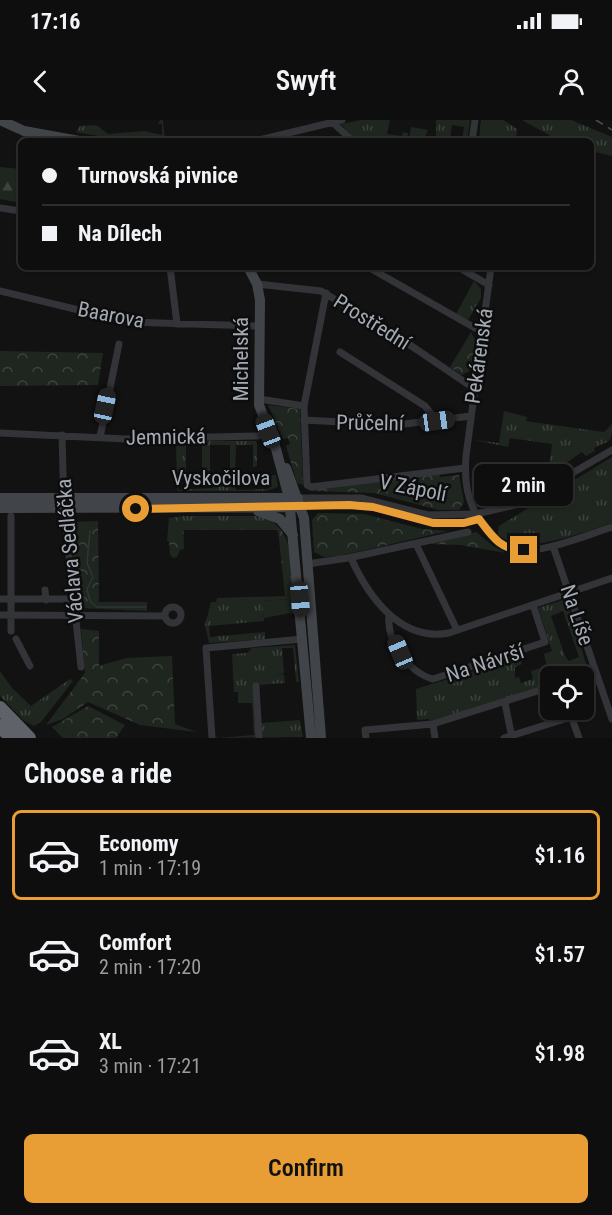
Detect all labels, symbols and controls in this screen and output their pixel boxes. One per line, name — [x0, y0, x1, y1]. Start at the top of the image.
text: 17:16 — [30, 9, 81, 34]
icon: back — [24, 65, 57, 98]
text: Swyft — [276, 65, 336, 97]
icon: person — [555, 65, 588, 98]
text: Turnovská pivnice — [78, 163, 238, 188]
text: Na Dílech — [78, 221, 162, 246]
street label: Prostřední — [329, 289, 416, 355]
street label: Baarova — [76, 297, 146, 333]
street label: Pekárenská — [460, 307, 498, 405]
street label: Michelská — [229, 317, 253, 401]
car — [92, 387, 118, 425]
street label: Průčelní — [336, 410, 405, 436]
car — [418, 410, 456, 432]
car — [253, 411, 283, 451]
street label: Jemnická — [126, 424, 206, 450]
callout: 2 min — [474, 463, 574, 505]
street label: Vyskočilova — [172, 466, 270, 490]
street label: V Zápolí — [377, 470, 450, 506]
text: 2 min — [501, 473, 546, 497]
street label: Václava Sedláčka — [52, 478, 88, 624]
route start — [122, 495, 149, 522]
route end — [510, 536, 537, 563]
car — [289, 580, 311, 618]
street label: Na Líše — [556, 582, 599, 648]
car — [385, 632, 415, 672]
street label: Na Návrší — [443, 639, 528, 687]
map controls — [540, 666, 594, 720]
button: locate — [540, 666, 594, 720]
text: Choose a ride — [24, 758, 172, 790]
icon: car — [27, 828, 81, 882]
text: Economy — [99, 831, 179, 856]
text: $1.16 — [534, 843, 585, 868]
text: 1 min · 17:19 — [99, 856, 201, 880]
icon: car — [27, 927, 81, 981]
text: Comfort — [99, 930, 172, 955]
text: $1.57 — [534, 942, 585, 967]
text: 2 min · 17:20 — [99, 955, 201, 979]
icon: car — [27, 1026, 81, 1080]
text: XL — [99, 1029, 122, 1054]
text: $1.98 — [534, 1041, 585, 1066]
text: 3 min · 17:21 — [99, 1054, 201, 1078]
button: Confirm — [24, 1134, 588, 1203]

